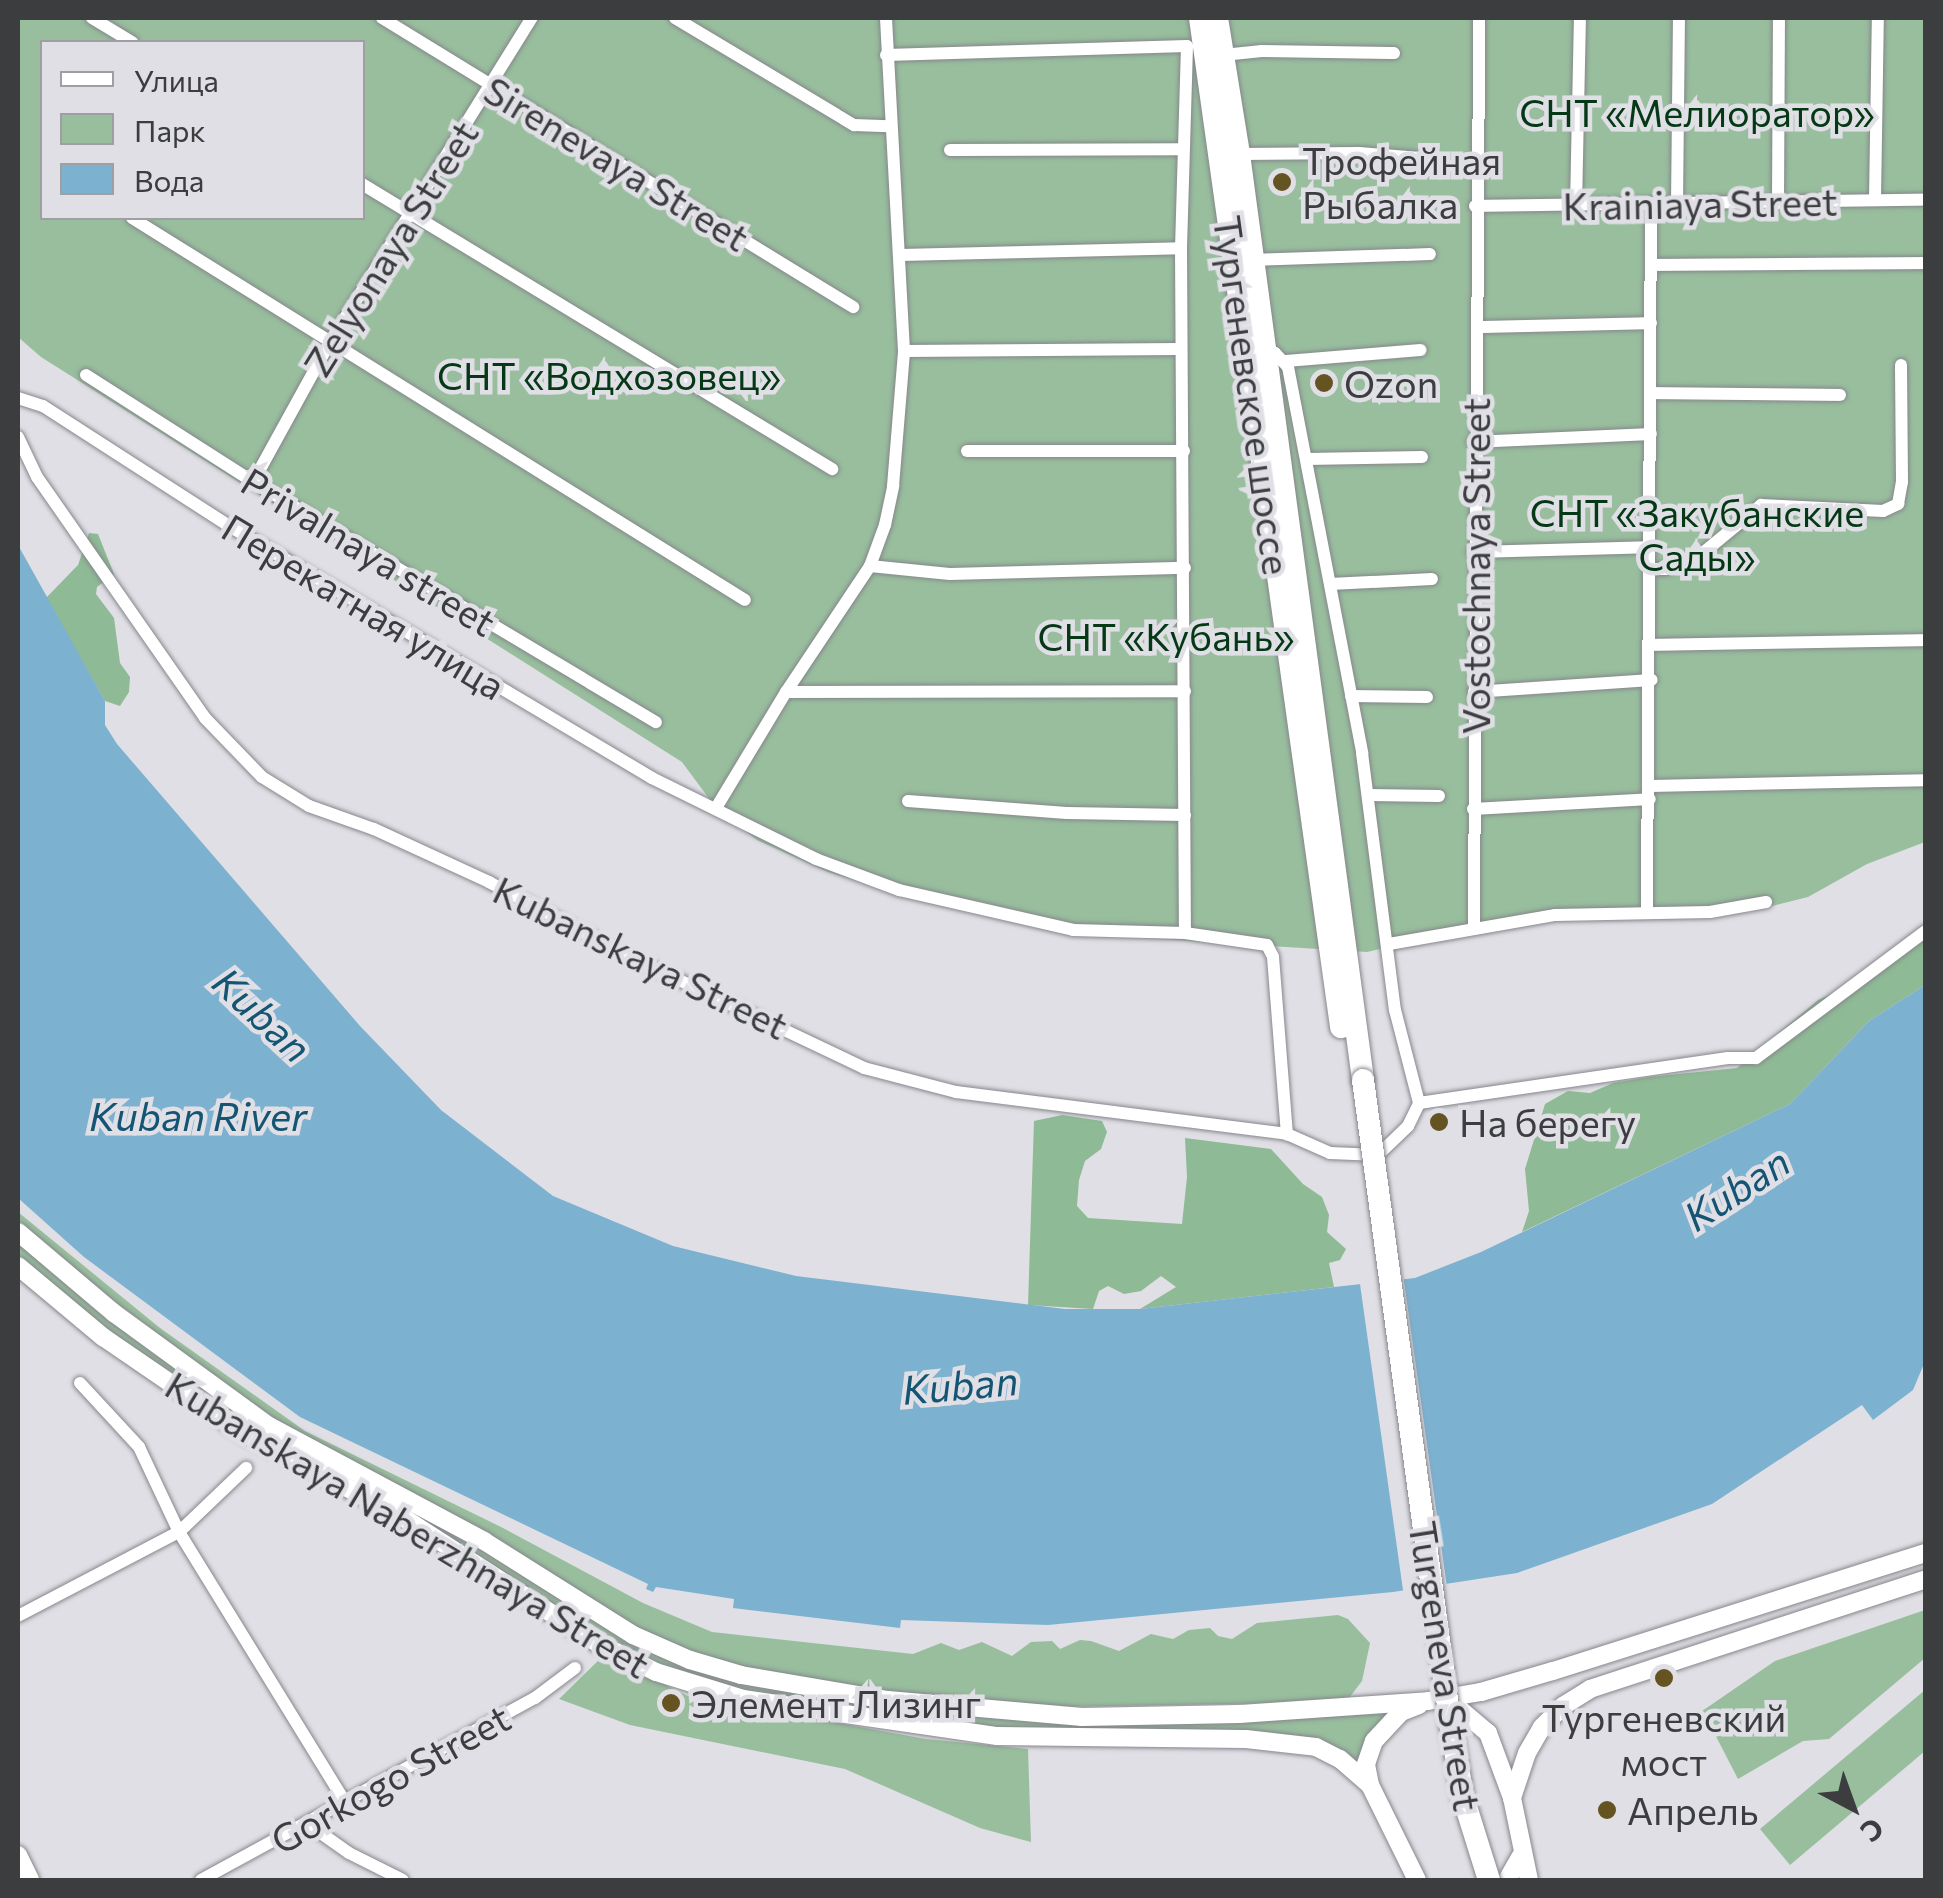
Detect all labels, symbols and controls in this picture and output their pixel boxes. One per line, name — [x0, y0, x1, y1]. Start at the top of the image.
legend — [40, 40, 365, 220]
text: Улица — [134, 61, 219, 98]
street label: Sirenevaya Street — [477, 66, 757, 260]
park label: СНТ «Мелиоратор» — [1519, 89, 1875, 135]
text: Парк — [134, 111, 206, 148]
street label: Zelyonaya Street — [293, 112, 487, 384]
place label: Трофейная Рыбалка — [1302, 137, 1501, 226]
text: Вода — [134, 161, 204, 198]
marker: Трофейная Рыбалка — [1271, 171, 1293, 193]
street label: Krainiaya Street — [1562, 178, 1838, 228]
street label: Тургеневское шоссе — [1205, 212, 1301, 578]
park label: СНТ «Водхозовец» — [437, 352, 781, 398]
place label: Ozon — [1344, 360, 1438, 406]
marker: Ozon — [1313, 372, 1335, 394]
street label: Vostochnaya Street — [1452, 398, 1498, 734]
street label: Privalnaya street — [234, 457, 504, 645]
park label: СНТ «Закубанские Сады» — [1530, 489, 1864, 578]
street label: Перекатная улица — [215, 504, 513, 708]
park label: СНТ «Кубань» — [1037, 613, 1295, 659]
street label: Kubanskaya Street — [487, 866, 795, 1048]
water label: Kuban — [204, 957, 322, 1071]
water label: Kuban River — [89, 1091, 307, 1139]
place label: На берегу — [1459, 1099, 1636, 1145]
marker: На берегу — [1428, 1111, 1450, 1133]
water label: Kuban — [1674, 1136, 1798, 1240]
water label: Kuban — [900, 1355, 1020, 1413]
street label: Kubanskaya Naberzhnaya Street — [158, 1361, 658, 1687]
street label: Turgeneva Street — [1401, 1518, 1491, 1814]
marker: Тургеневский мост — [1653, 1667, 1675, 1689]
place label: Элемент Лизинг — [691, 1680, 981, 1726]
marker: Элемент Лизинг — [660, 1692, 682, 1714]
street label: Gorkogo Street — [263, 1694, 517, 1862]
place label: Тургеневский мост — [1542, 1694, 1786, 1784]
north arrow — [1803, 1758, 1903, 1858]
place label: Апрель — [1627, 1787, 1759, 1833]
marker: Апрель — [1596, 1799, 1618, 1821]
text: С — [1854, 1812, 1891, 1850]

